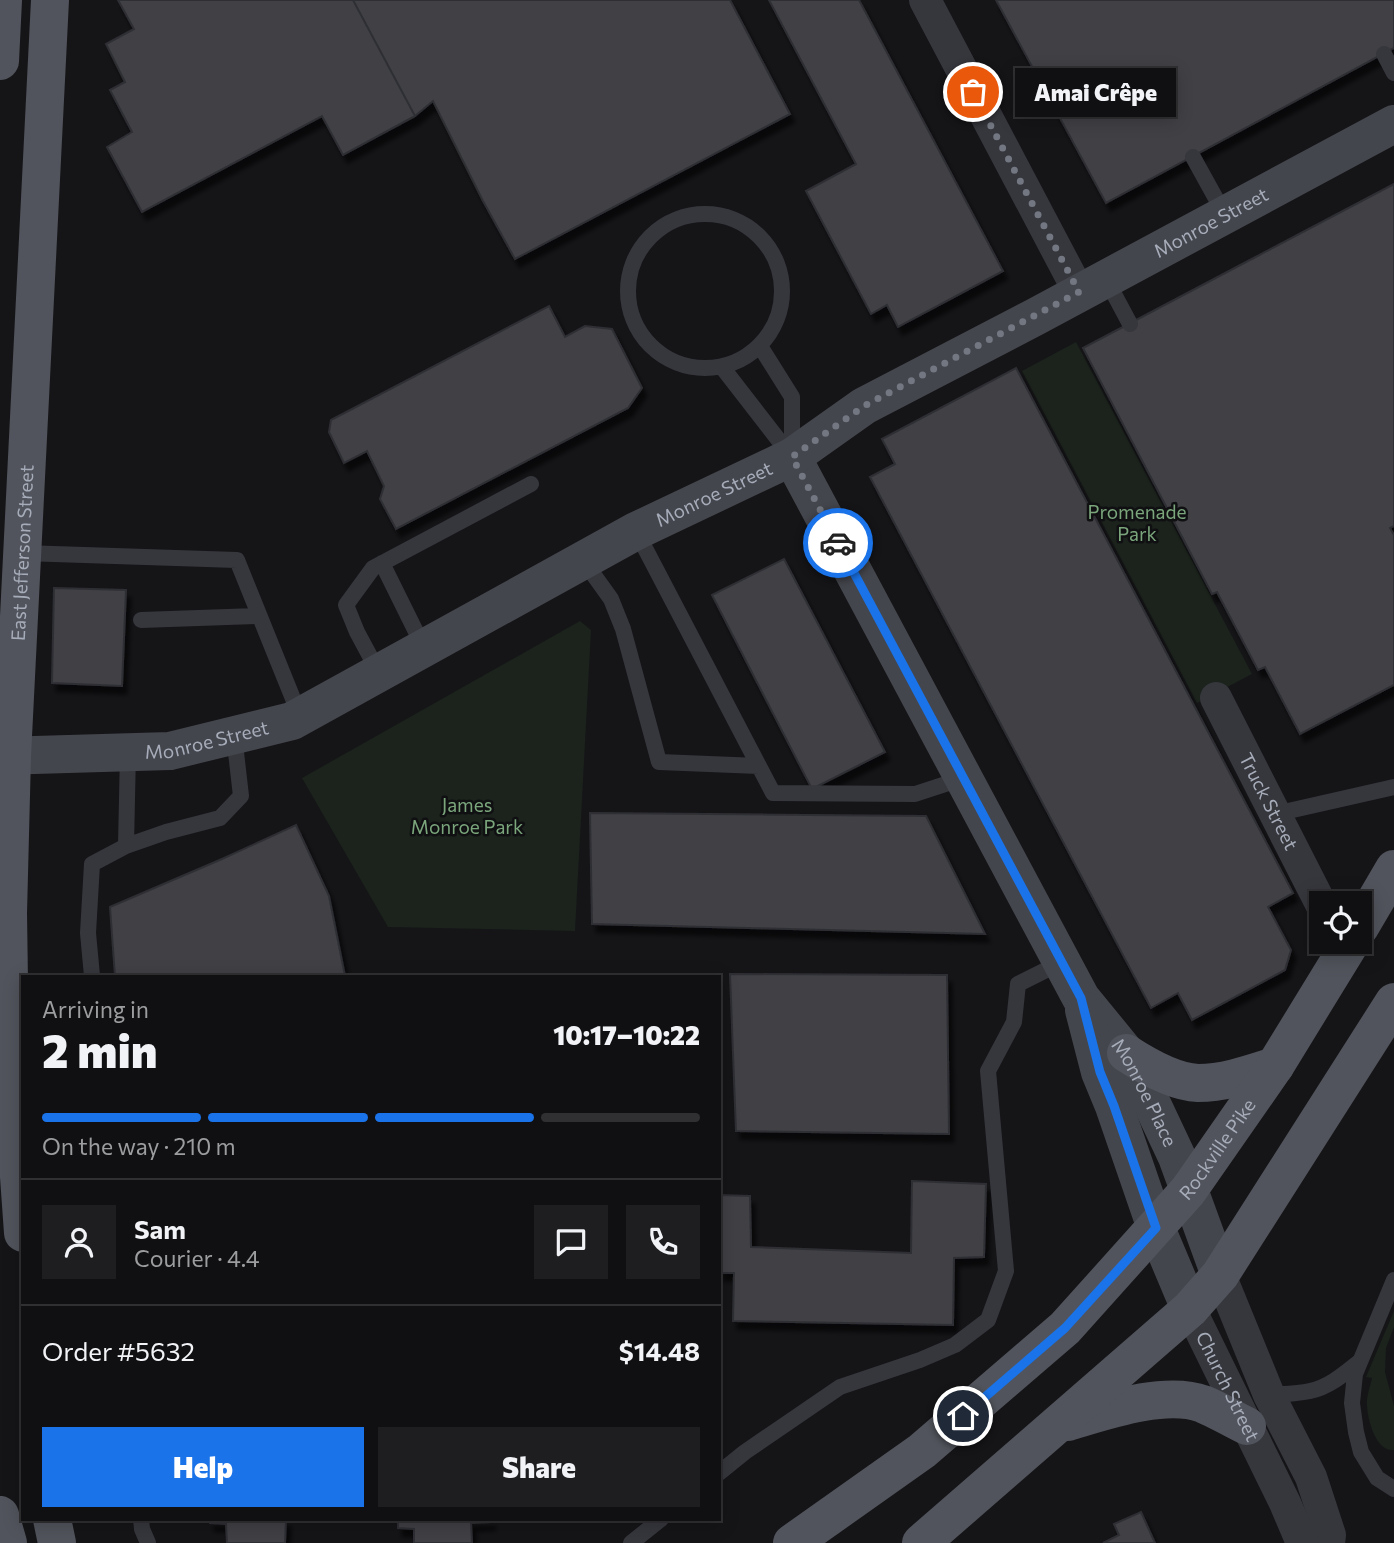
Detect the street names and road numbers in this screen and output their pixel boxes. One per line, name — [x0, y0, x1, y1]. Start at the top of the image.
street label: Monroe Street — [1149, 182, 1272, 262]
street label: Monroe Street — [652, 456, 776, 531]
street label: East Jefferson Street — [6, 464, 38, 641]
street label: Monroe Street — [144, 715, 271, 763]
street label: Truck Street — [1235, 749, 1304, 854]
street label: Monroe Place — [1107, 1033, 1182, 1150]
street label: Rockville Pike — [1174, 1094, 1260, 1204]
street label: Church Street — [1192, 1327, 1265, 1445]

